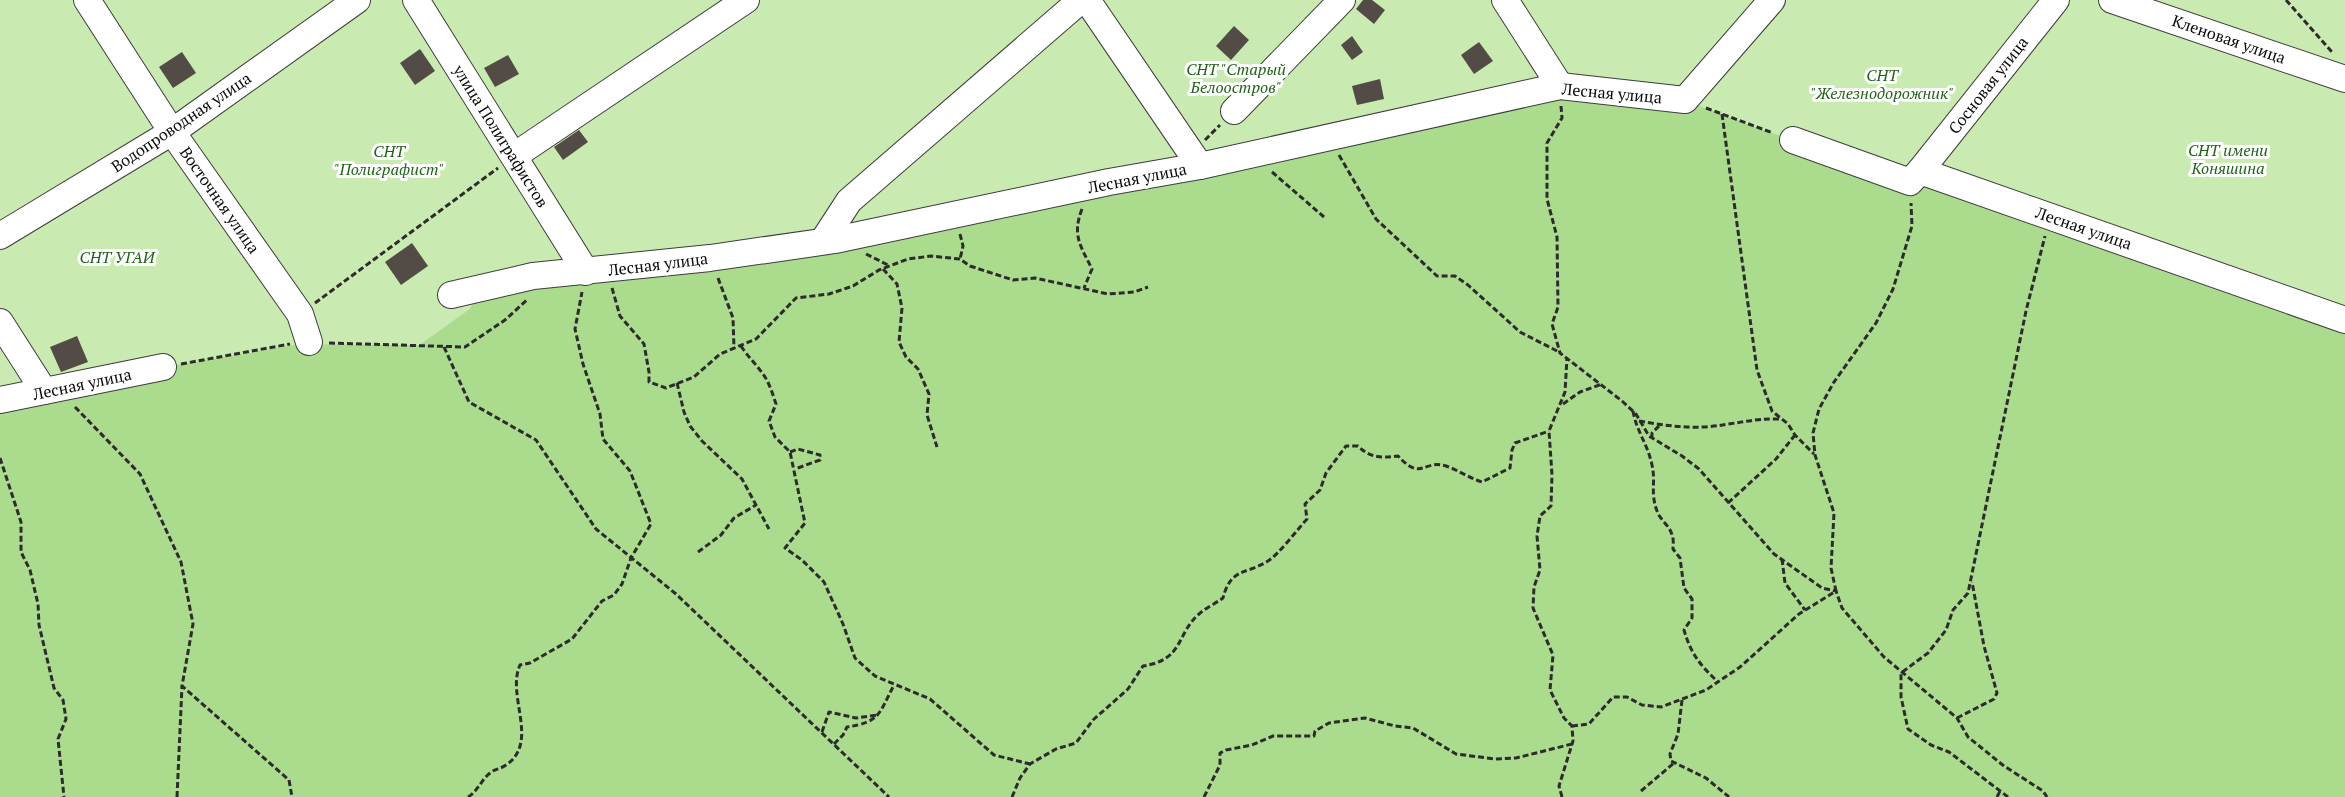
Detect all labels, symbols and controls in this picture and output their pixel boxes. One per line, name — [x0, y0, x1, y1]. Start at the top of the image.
street label: Кленовая улица — [2169, 9, 2289, 69]
street label: Сосновая улица — [1943, 32, 2033, 138]
park label: СНТ "Старый Белоостров" — [1186, 58, 1286, 98]
street label: улица Полиграфистов — [448, 60, 554, 211]
park label: СНТ "Железнодорожник" — [1810, 64, 1954, 104]
street label: Водопроводная улица — [107, 67, 255, 177]
street label: Лесная улица — [1560, 78, 1663, 108]
park label: СНТ имени Коняшина — [2188, 139, 2268, 179]
park label: СНТ "Полиграфист" — [334, 140, 444, 180]
street label: Восточная улица — [175, 142, 265, 258]
street label: Лесная улица — [1085, 158, 1188, 199]
street label: Лесная улица — [2032, 201, 2135, 255]
park label: СНТ УГАИ — [80, 246, 156, 268]
street label: Лесная улица — [606, 247, 709, 281]
street label: Лесная улица — [30, 363, 133, 405]

